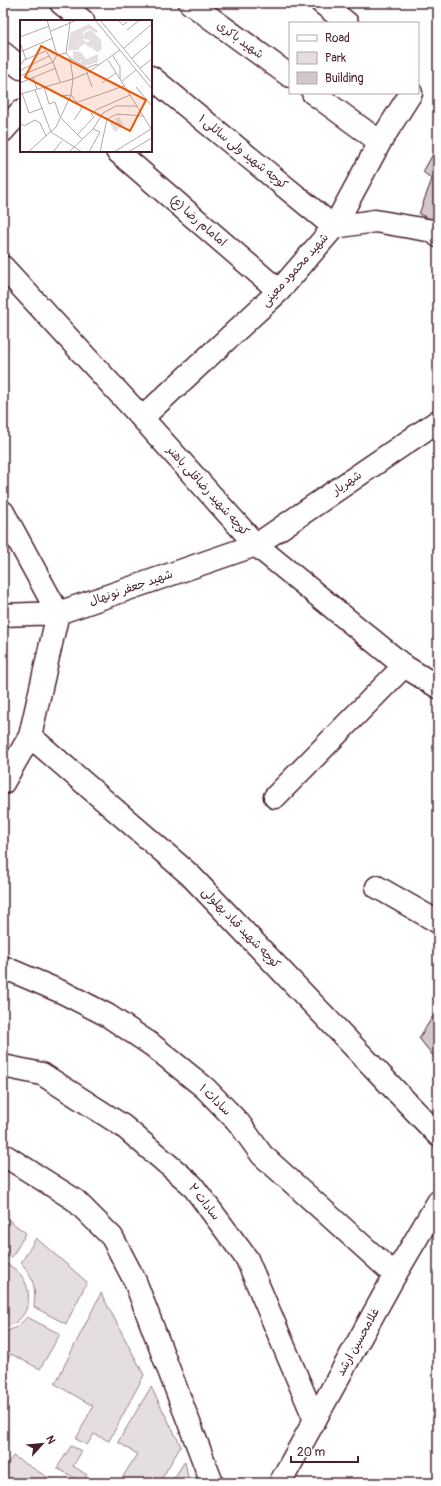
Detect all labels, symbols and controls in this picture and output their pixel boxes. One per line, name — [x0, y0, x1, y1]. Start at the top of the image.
street label: شهید باکری — [214, 18, 266, 62]
inset map — [20, 20, 152, 152]
legend — [289, 22, 419, 94]
text: Road — [325, 31, 350, 46]
text: Park — [325, 51, 346, 66]
text: Building — [325, 71, 364, 86]
street label: کوچه شهید ولی سائلی ۱ — [195, 111, 291, 193]
street label: امامام رضا (ع) — [166, 192, 230, 251]
street label: شهید محمود معینی — [258, 230, 332, 310]
street label: کوچه شهید رضاقلی باهنر — [163, 442, 252, 539]
street label: شهریار — [328, 468, 365, 499]
street label: شهید جعفر نونهال — [87, 567, 175, 609]
street label: کوچه شهید قباد بهلولی — [198, 884, 284, 972]
street label: سادات ۱ — [196, 1081, 234, 1119]
street label: سادات ۲ — [185, 1181, 223, 1223]
street label: غلامحسین ارشد — [333, 1305, 383, 1379]
north arrow — [22, 1424, 62, 1464]
text: N — [43, 1433, 58, 1446]
scale bar — [291, 1438, 358, 1464]
text: 20 m — [297, 1445, 326, 1460]

